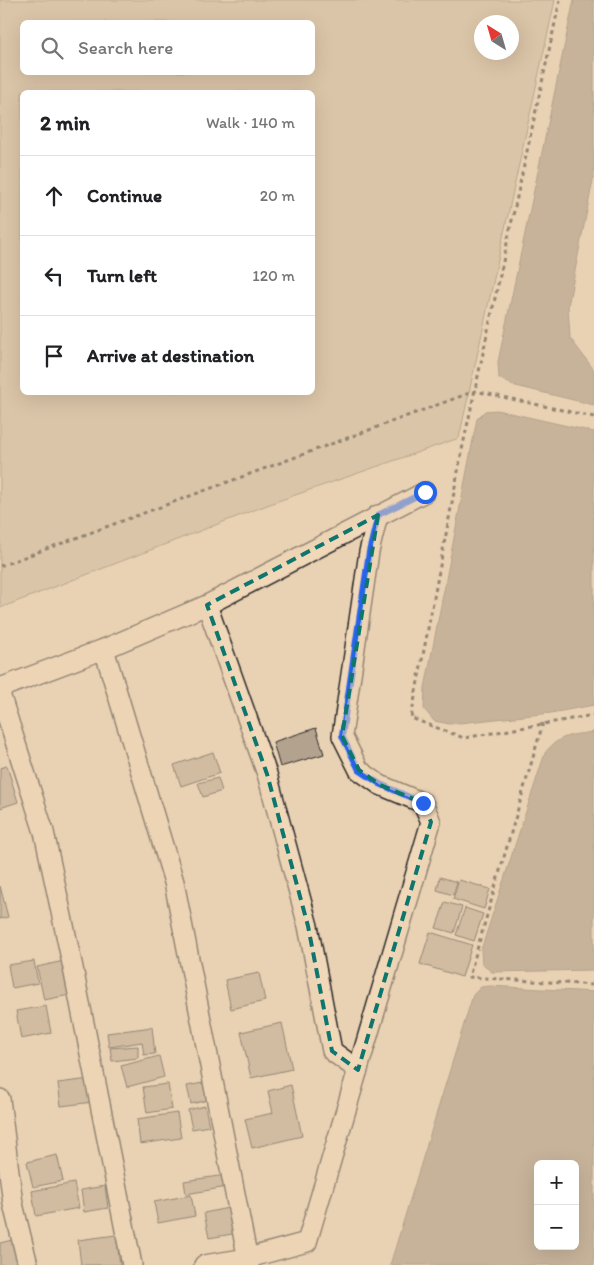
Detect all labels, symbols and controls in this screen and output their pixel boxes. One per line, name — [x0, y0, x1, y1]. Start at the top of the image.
north arrow — [474, 15, 519, 60]
search box — [20, 20, 315, 75]
icon: search — [38, 34, 66, 62]
text: Search here — [78, 36, 173, 59]
text: 2 min — [40, 110, 90, 135]
text: Walk · 140 m — [206, 113, 295, 132]
icon: ahead — [40, 182, 68, 210]
text: Continue — [87, 184, 162, 207]
text: 20 m — [260, 186, 295, 205]
icon: left — [40, 262, 68, 290]
text: Turn left — [87, 264, 157, 287]
text: 120 m — [252, 266, 295, 285]
icon: arrive — [40, 342, 68, 370]
text: Arrive at destination — [87, 344, 254, 367]
route start — [414, 481, 437, 504]
route end — [412, 792, 435, 815]
map controls — [534, 1160, 579, 1250]
button: + — [534, 1160, 579, 1205]
button: − — [534, 1205, 579, 1250]

